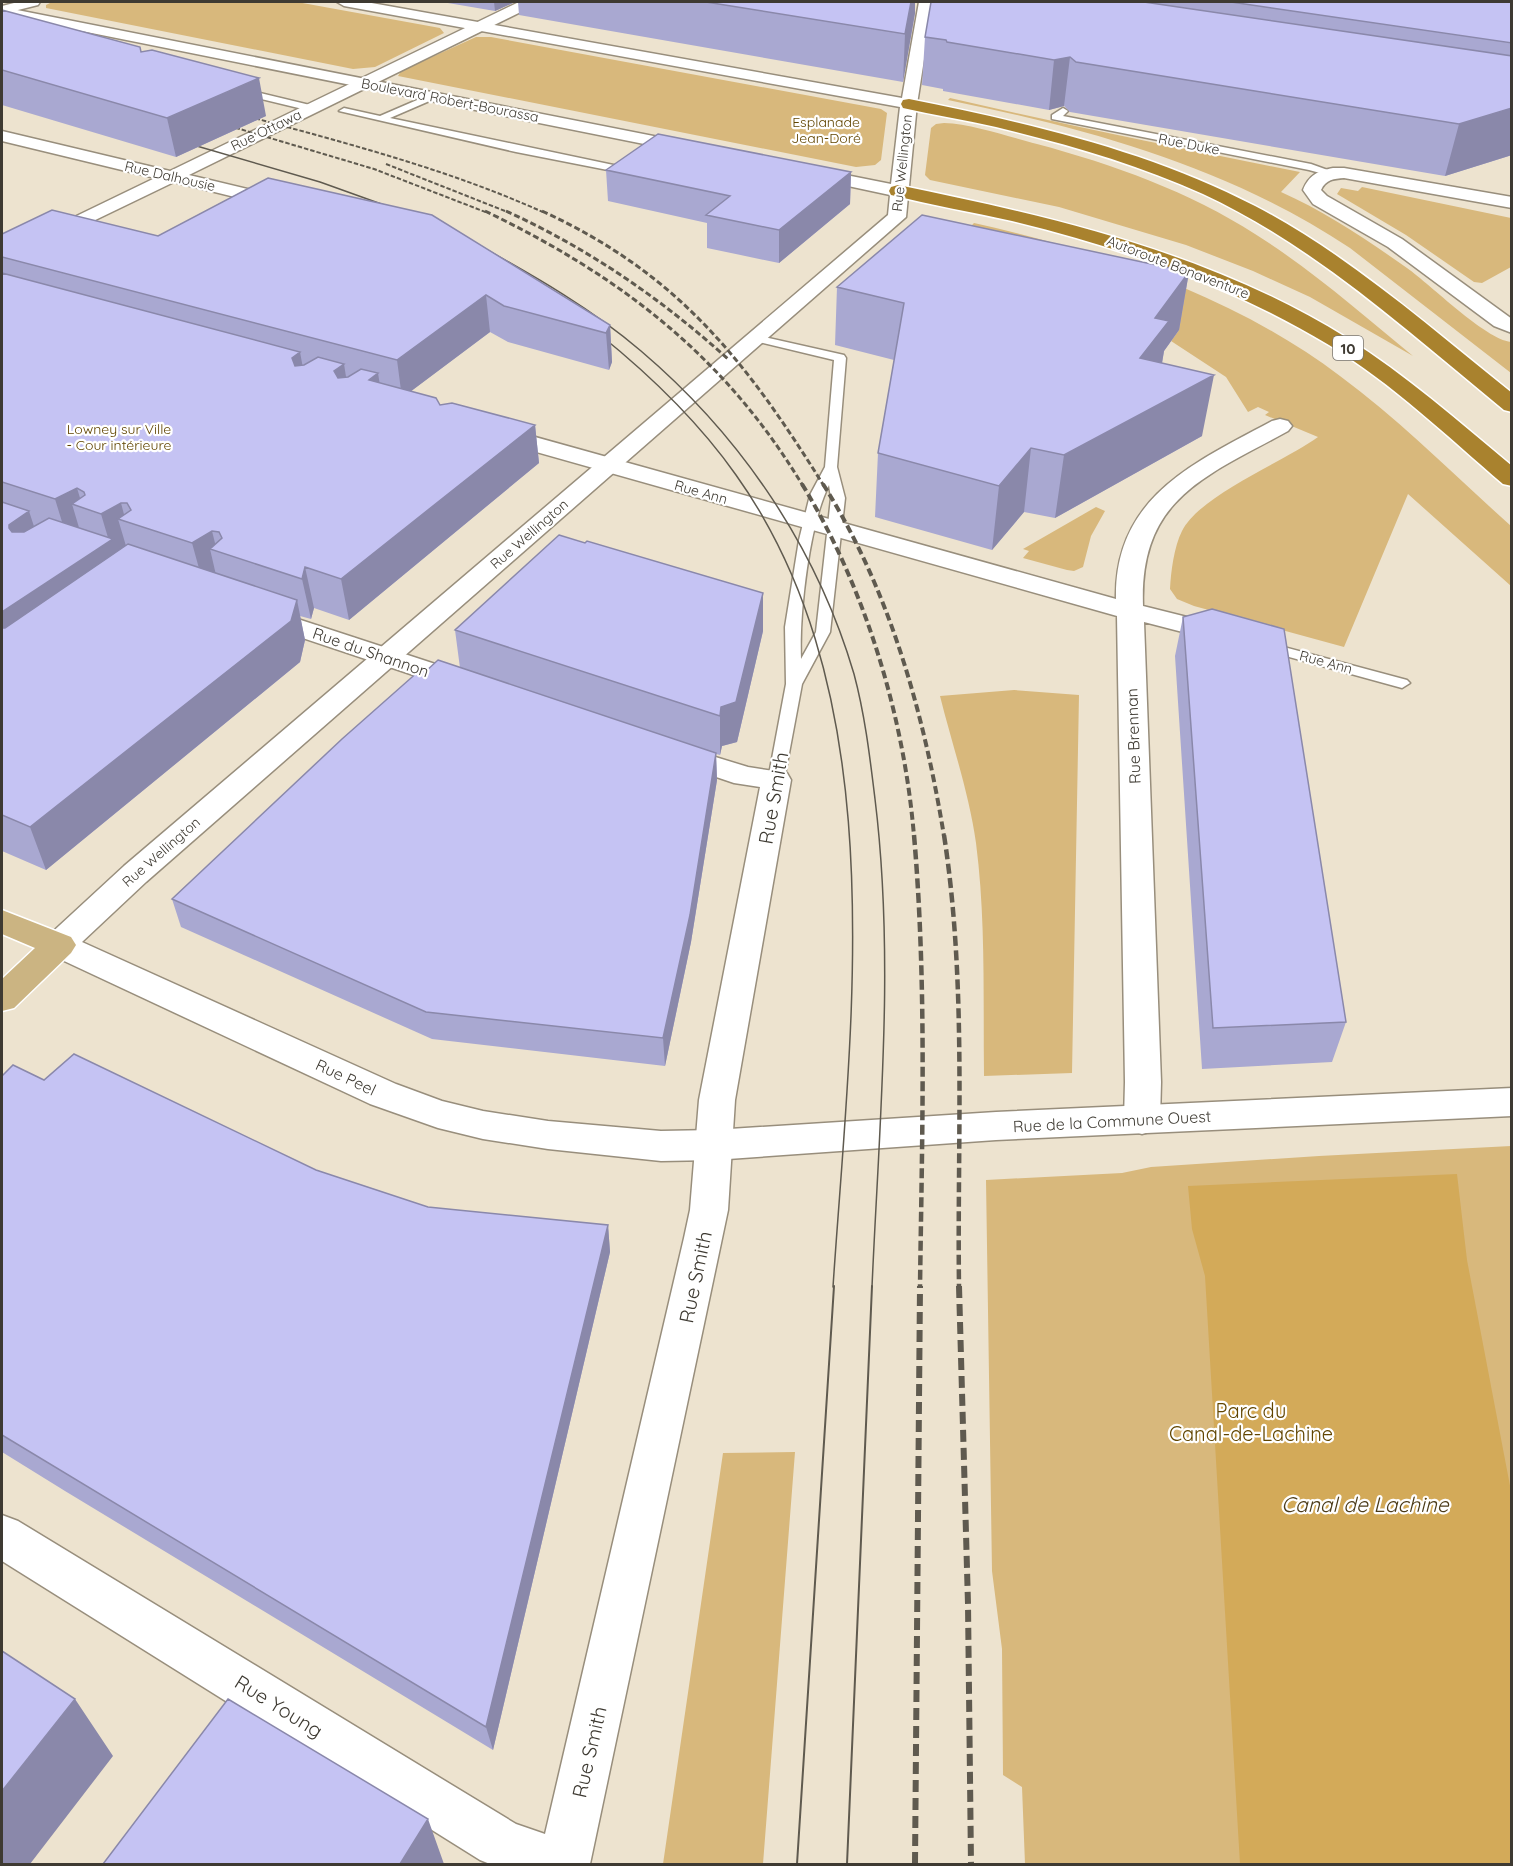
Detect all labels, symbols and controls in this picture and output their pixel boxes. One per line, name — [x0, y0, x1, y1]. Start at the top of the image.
street label: Boulevard Robert-Bourassa — [360, 74, 540, 126]
street label: Rue Ottawa — [228, 105, 304, 155]
park label: Esplanade Jean-Doré — [791, 113, 861, 147]
street label: Rue Wellington — [888, 113, 916, 213]
street label: Rue Duke — [1157, 129, 1221, 159]
street label: Rue Dalhousie — [123, 157, 217, 195]
street label: Autoroute Bonaventure — [1104, 232, 1252, 302]
road number: 10 — [1333, 336, 1363, 360]
park label: Lowney sur Ville - Cour intérieure — [67, 420, 172, 454]
street label: Rue Ann — [672, 476, 730, 508]
street label: Rue Wellington — [486, 495, 572, 573]
street label: Rue du Shannon — [310, 623, 432, 681]
street label: Rue Ann — [1298, 646, 1354, 678]
street label: Rue Brennan — [1121, 688, 1145, 784]
street label: Rue Smith — [753, 750, 793, 846]
street label: Rue Wellington — [118, 813, 204, 891]
street label: Rue Peel — [313, 1054, 379, 1100]
street label: Rue de la Commune Ouest — [1012, 1106, 1212, 1136]
street label: Rue Smith — [673, 1229, 717, 1325]
park label: Parc du Canal-de-Lachine — [1169, 1398, 1333, 1446]
water label: Canal de Lachine — [1281, 1491, 1450, 1517]
street label: Rue Young — [230, 1669, 328, 1743]
street label: Rue Smith — [566, 1704, 612, 1800]

